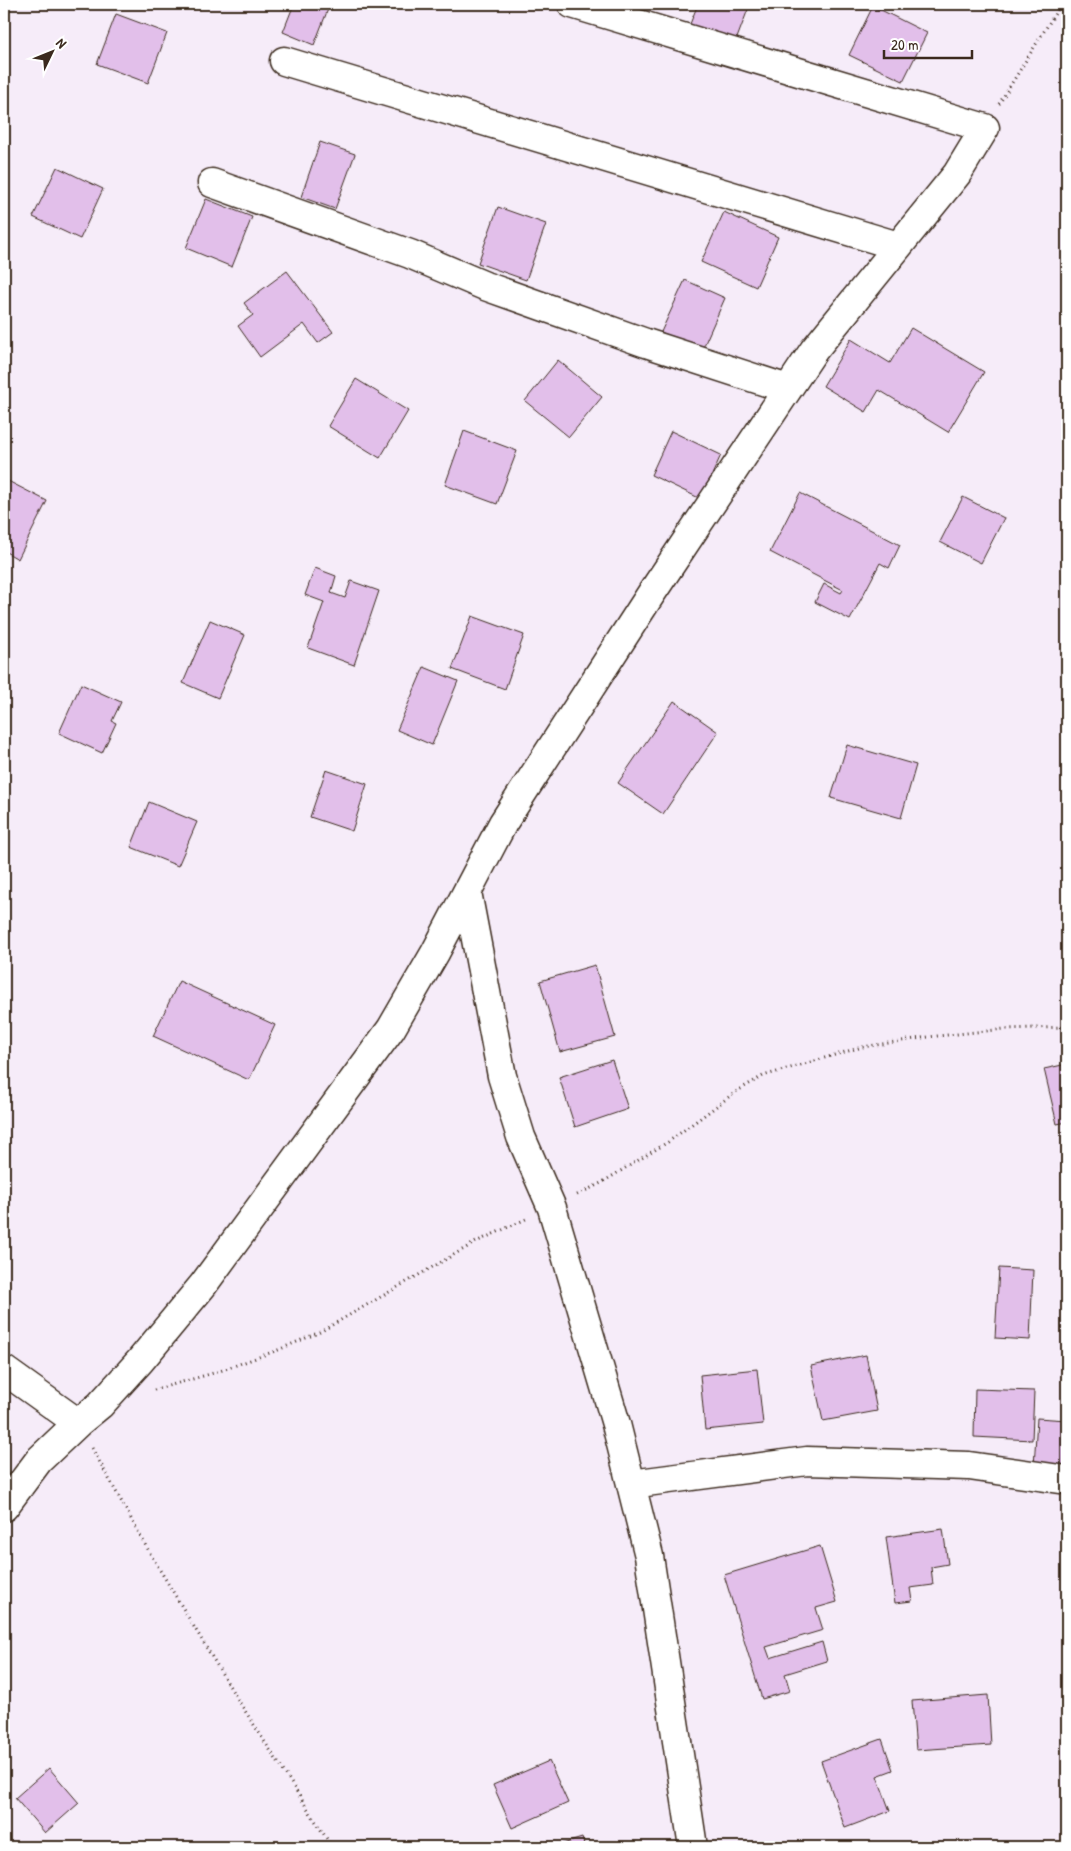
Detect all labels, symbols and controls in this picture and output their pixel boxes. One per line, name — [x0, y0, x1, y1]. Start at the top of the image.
north arrow — [28, 28, 78, 78]
scale bar — [884, 28, 971, 60]
text: N — [52, 34, 72, 52]
text: 20 m — [891, 34, 918, 55]

